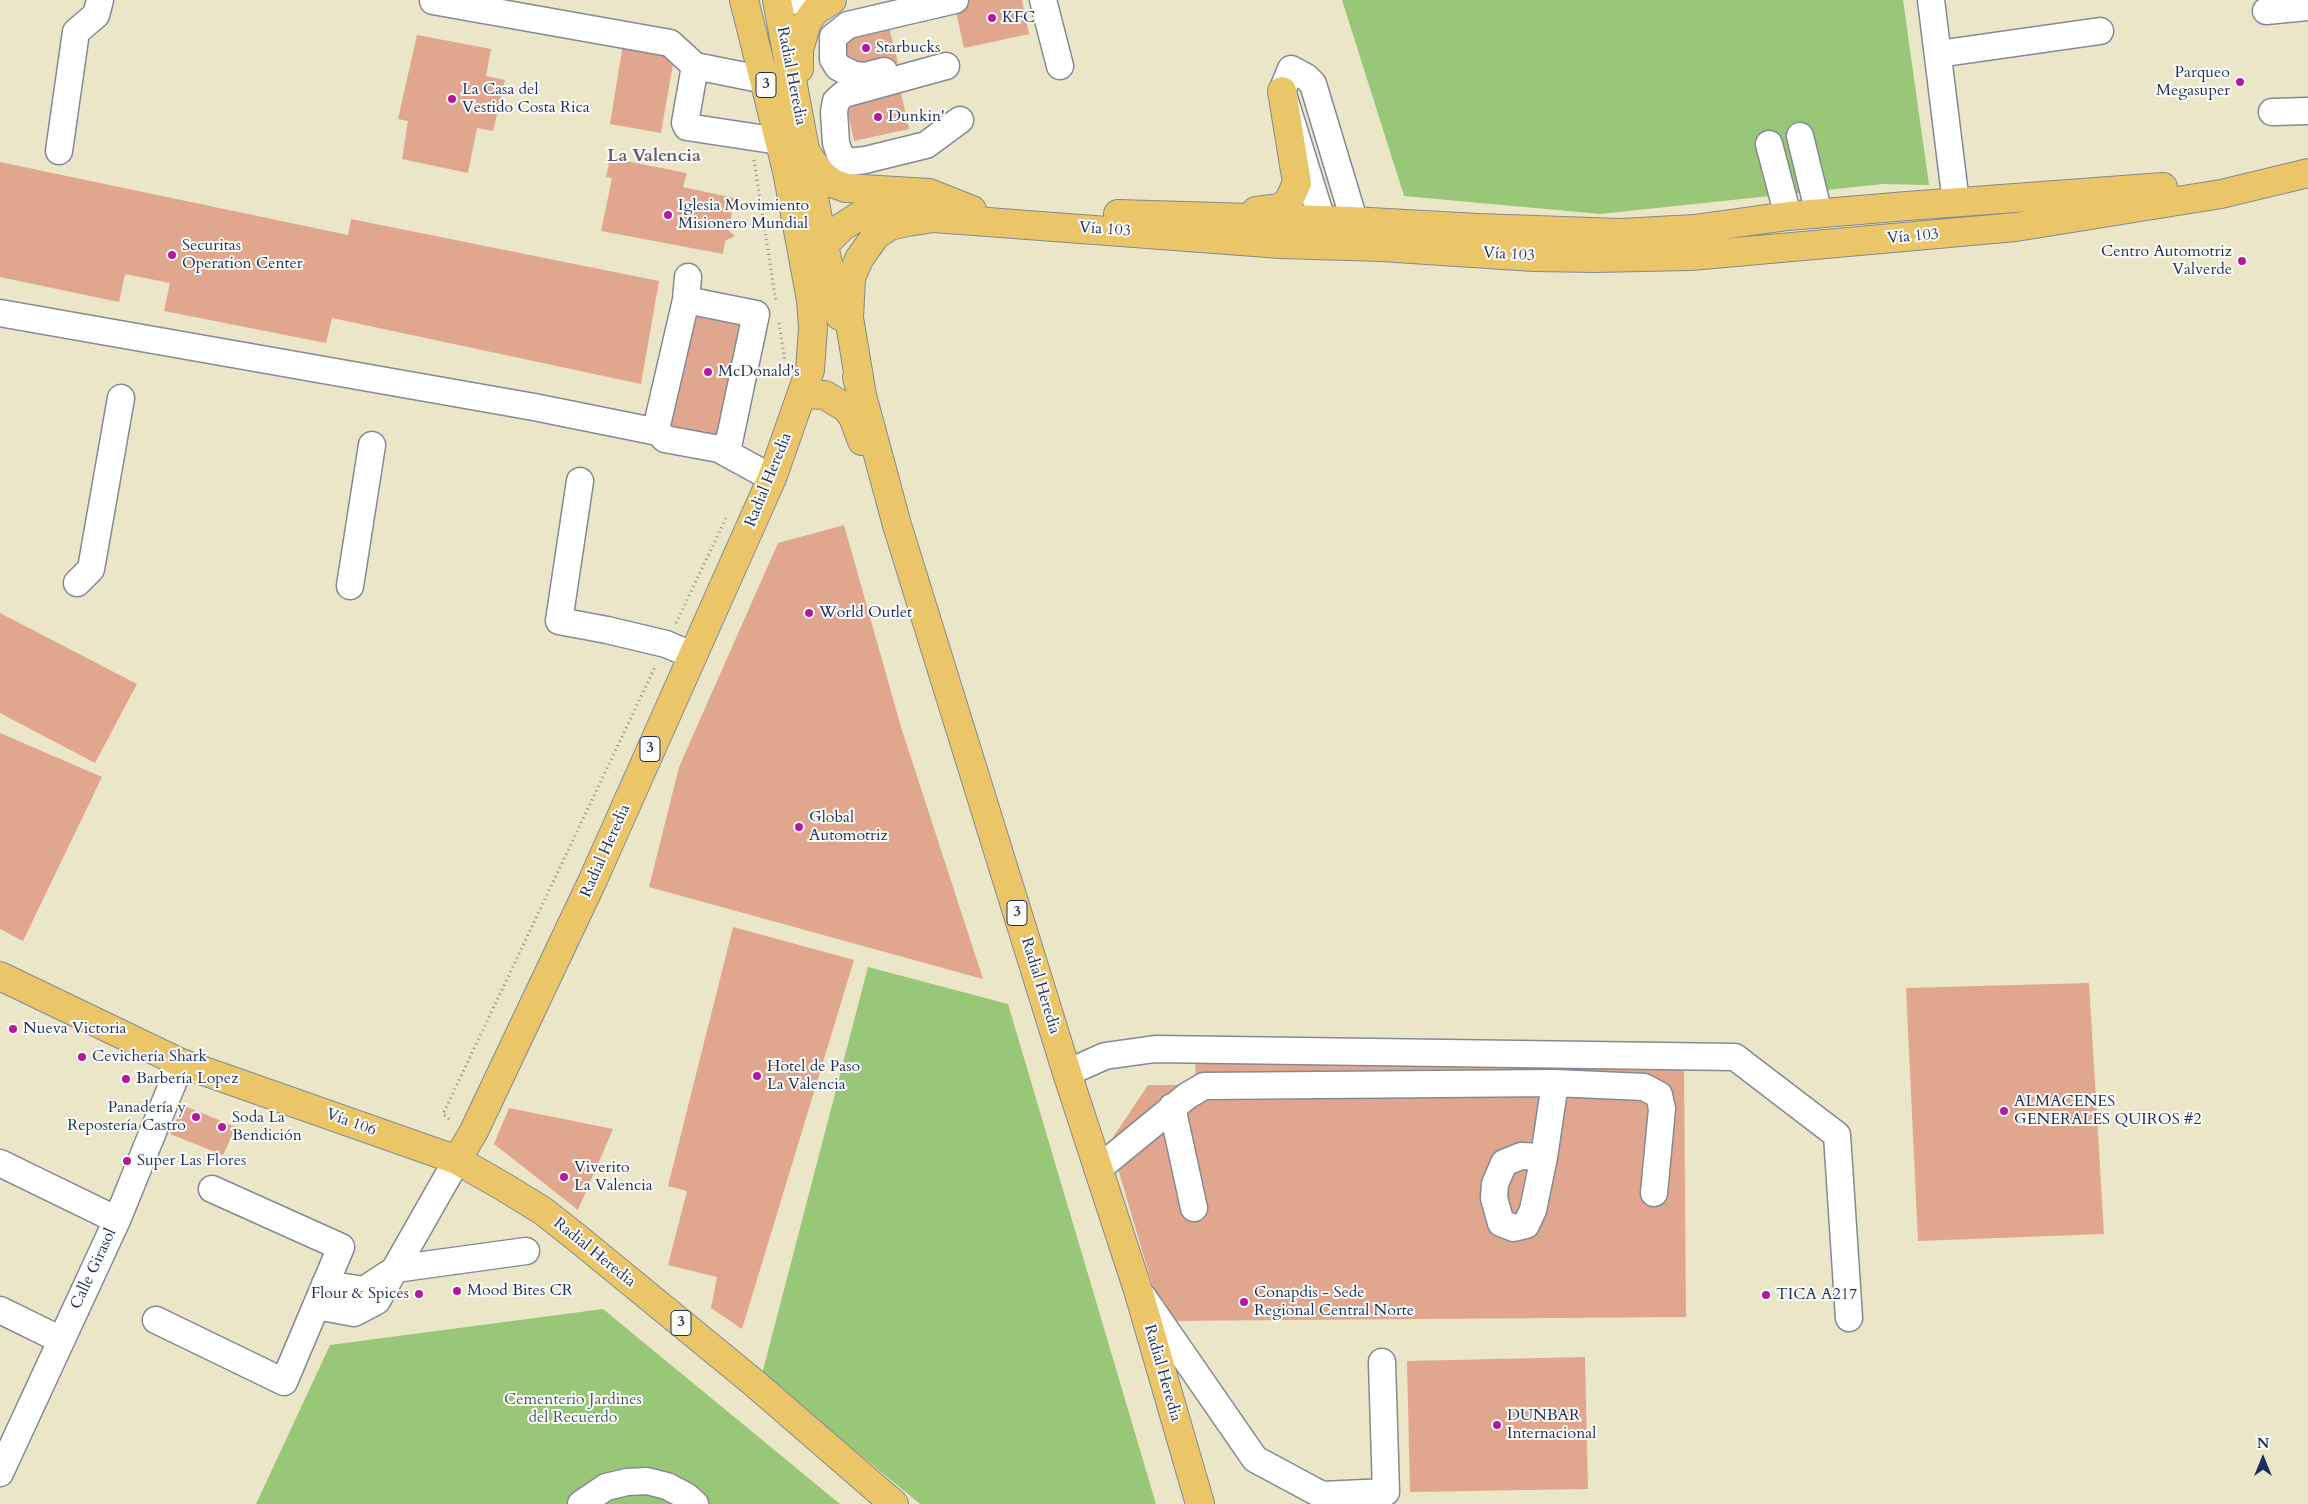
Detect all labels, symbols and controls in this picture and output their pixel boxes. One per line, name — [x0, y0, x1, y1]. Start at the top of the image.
place label: KFC — [1002, 8, 1035, 28]
marker: KFC — [986, 12, 998, 24]
street label: Radial Heredia — [772, 25, 810, 127]
place label: Starbucks — [876, 38, 940, 58]
marker: Starbucks — [860, 42, 872, 54]
place label: Parqueo Megasuper — [2156, 63, 2230, 101]
road number: 3 — [756, 72, 776, 98]
marker: Parqueo Megasuper — [2234, 76, 2246, 88]
place label: La Casa del Vestido Costa Rica — [462, 80, 590, 118]
marker: La Casa del Vestido Costa Rica — [446, 93, 458, 105]
place label: Dunkin' — [888, 107, 945, 127]
marker: Dunkin' — [872, 111, 884, 123]
district label: La Valencia — [607, 146, 701, 168]
place label: Iglesia Movimiento Misionero Mundial — [678, 196, 809, 234]
marker: Iglesia Movimiento Misionero Mundial — [662, 209, 674, 221]
street label: Vía 103 — [1078, 219, 1132, 241]
street label: Vía 103 — [1886, 225, 1940, 249]
place label: Securitas Operation Center — [182, 236, 303, 274]
place label: Centro Automotriz Valverde — [2101, 242, 2232, 280]
street label: Vía 103 — [1483, 244, 1535, 266]
marker: Securitas Operation Center — [166, 249, 178, 261]
marker: Centro Automotriz Valverde — [2236, 255, 2248, 267]
place label: McDonald's — [718, 362, 800, 382]
marker: McDonald's — [702, 366, 714, 378]
street label: Radial Heredia — [741, 430, 797, 530]
place label: World Outlet — [819, 603, 912, 623]
marker: World Outlet — [803, 607, 815, 619]
road number: 3 — [640, 736, 660, 762]
street label: Radial Heredia — [577, 801, 635, 901]
place label: Global Automotriz — [809, 808, 888, 846]
marker: Global Automotriz — [793, 821, 805, 833]
road number: 3 — [1007, 900, 1027, 926]
street label: Radial Heredia — [1016, 935, 1064, 1037]
place label: Nueva Victoria — [23, 1019, 127, 1039]
marker: Nueva Victoria — [7, 1023, 19, 1035]
place label: Cevichería Shark — [92, 1047, 207, 1067]
marker: Cevichería Shark — [76, 1051, 88, 1063]
place label: Hotel de Paso La Valencia — [767, 1057, 860, 1095]
place label: Barbería Lopez — [136, 1069, 238, 1089]
marker: Hotel de Paso La Valencia — [751, 1070, 763, 1082]
marker: Barbería Lopez — [120, 1073, 132, 1085]
place label: ALMACENES GENERALES QUIROS #2 — [2014, 1092, 2201, 1130]
place label: Panadería y Repostería Castro — [67, 1098, 186, 1136]
street label: Vía 106 — [323, 1105, 379, 1141]
marker: ALMACENES GENERALES QUIROS #2 — [1998, 1105, 2010, 1117]
place label: Soda La Bendición — [232, 1108, 302, 1146]
marker: Panadería y Repostería Castro — [190, 1111, 202, 1123]
marker: Soda La Bendición — [216, 1121, 228, 1133]
place label: Super Las Flores — [137, 1151, 246, 1171]
marker: Super Las Flores — [121, 1155, 133, 1167]
place label: Viverito La Valencia — [574, 1158, 653, 1196]
marker: Viverito La Valencia — [558, 1171, 570, 1183]
street label: Radial Heredia — [549, 1214, 639, 1292]
street label: Calle Girasol — [67, 1226, 121, 1312]
place label: Mood Bites CR — [467, 1281, 573, 1301]
place label: Conapdis - Sede Regional Central Norte — [1254, 1283, 1414, 1321]
place label: Flour & Spices — [311, 1284, 409, 1304]
marker: Mood Bites CR — [451, 1285, 463, 1297]
place label: TICA A217 — [1776, 1285, 1857, 1305]
marker: Flour & Spices — [413, 1288, 425, 1300]
marker: TICA A217 — [1760, 1289, 1772, 1301]
marker: Conapdis - Sede Regional Central Norte — [1238, 1296, 1250, 1308]
road number: 3 — [671, 1310, 691, 1336]
street label: Radial Heredia — [1139, 1322, 1185, 1424]
park label: Cementerio Jardines del Recuerdo — [504, 1390, 642, 1428]
place label: DUNBAR Internacional — [1507, 1406, 1596, 1444]
marker: DUNBAR Internacional — [1491, 1419, 1503, 1431]
north arrow — [2238, 1434, 2288, 1484]
text: N — [2257, 1434, 2269, 1453]

